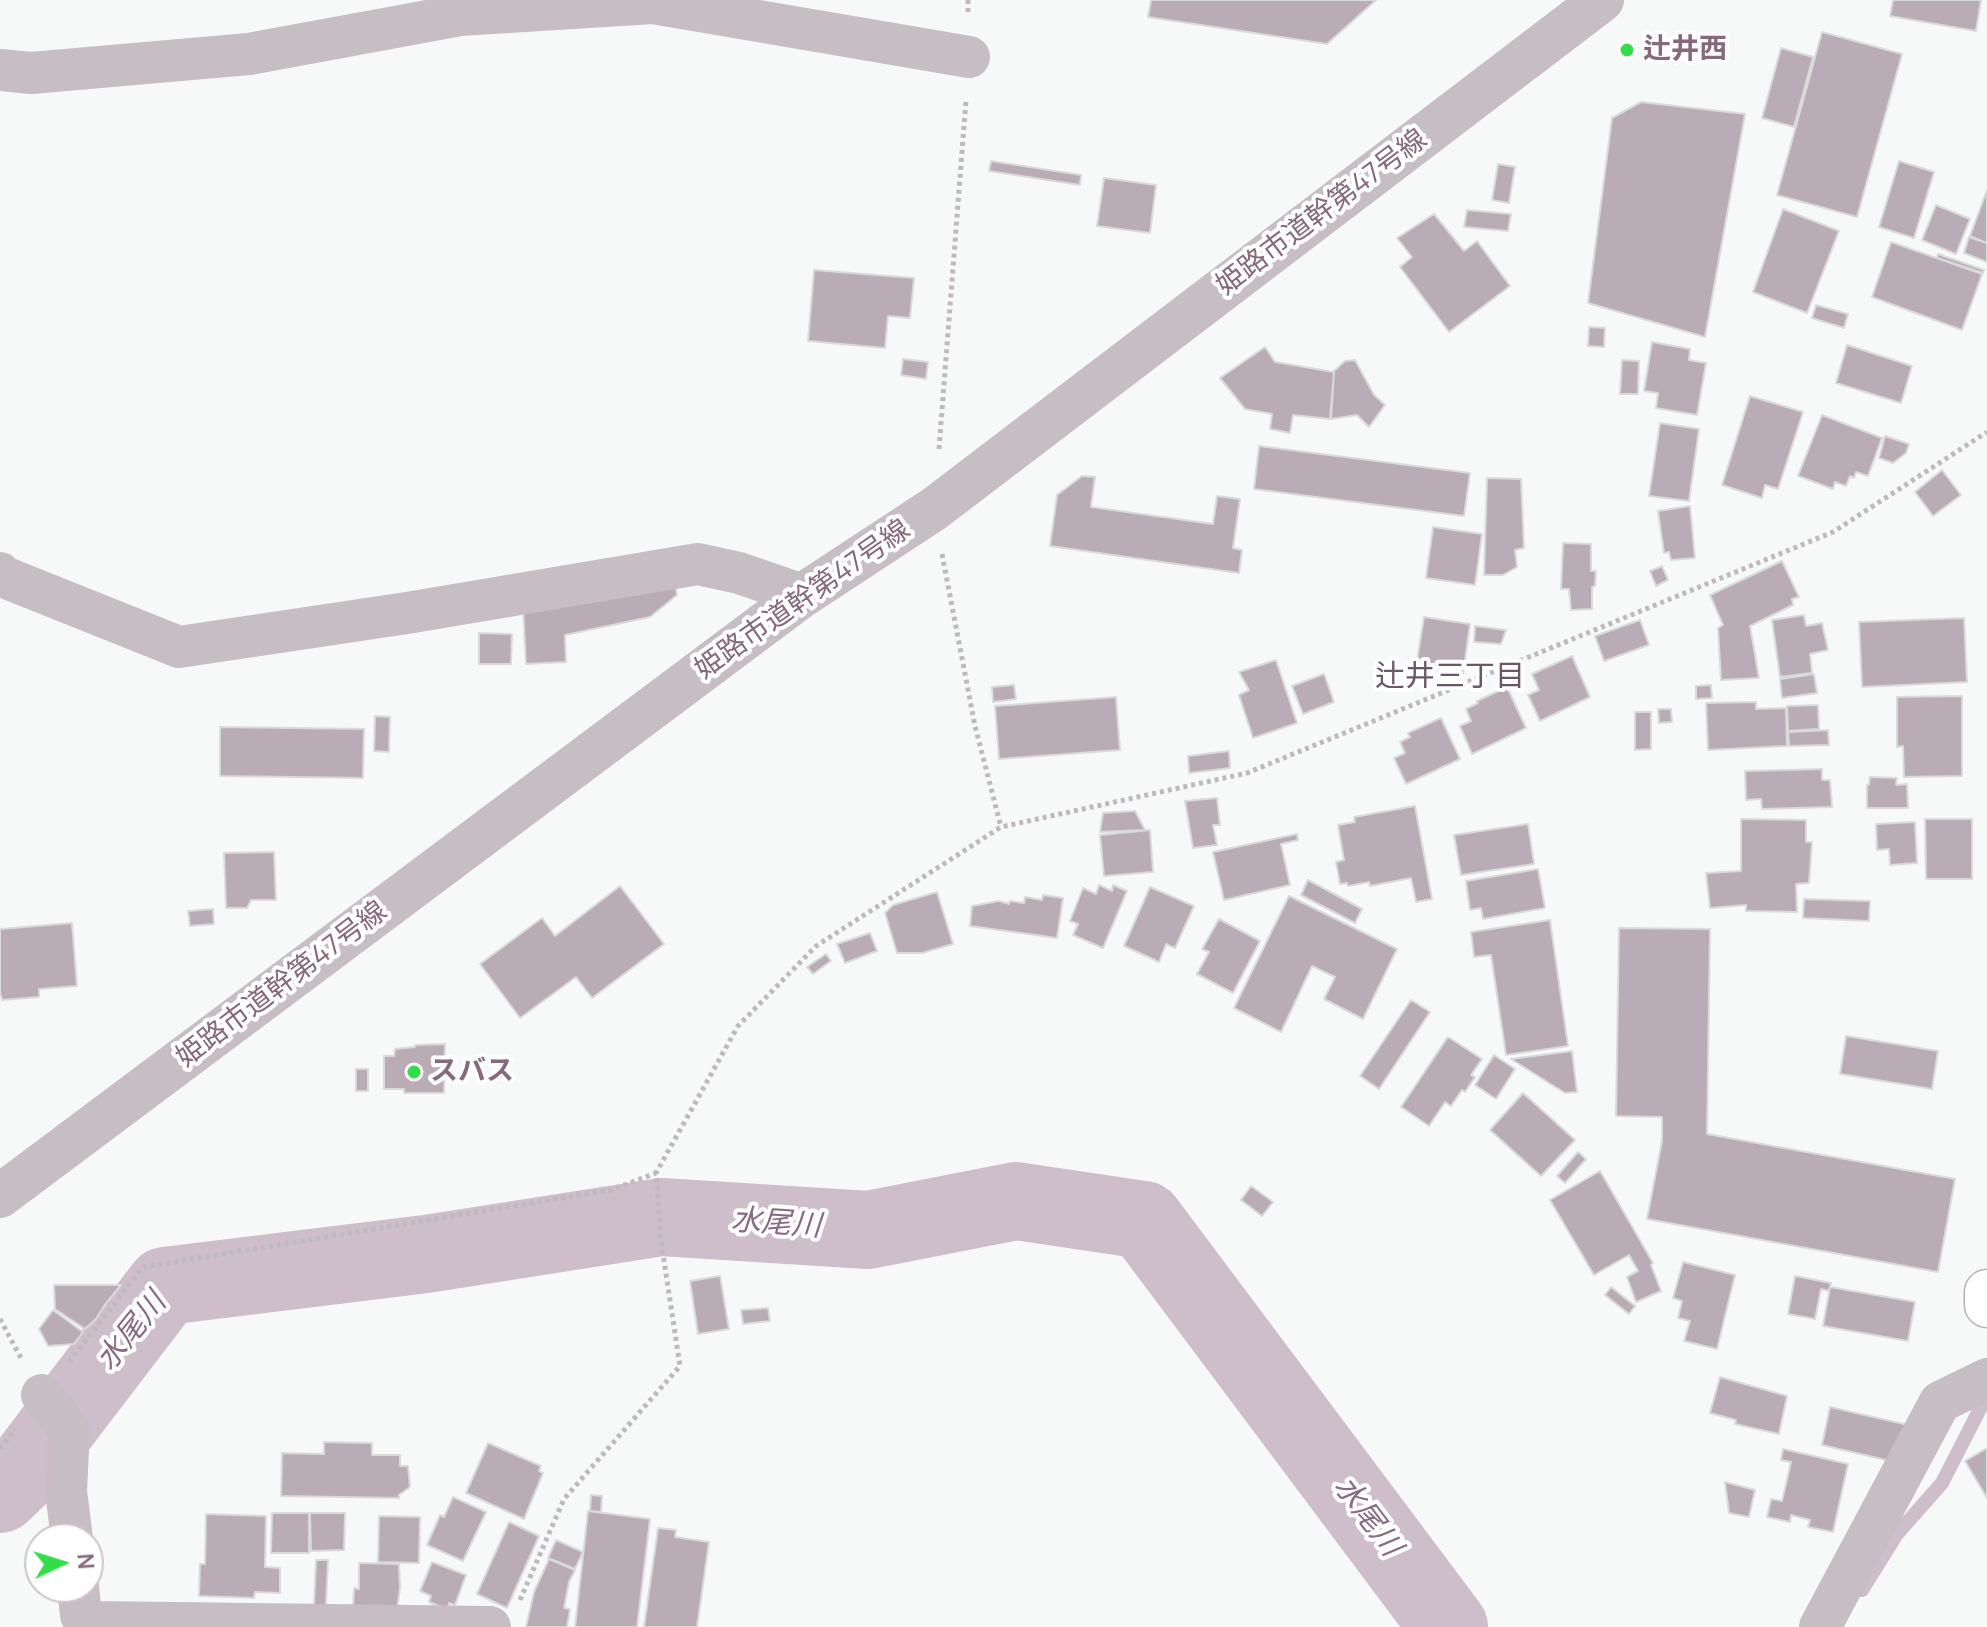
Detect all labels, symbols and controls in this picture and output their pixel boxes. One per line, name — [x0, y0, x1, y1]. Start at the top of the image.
place label: 辻井西 — [1643, 33, 1727, 67]
marker: 辻井西 — [1618, 41, 1636, 59]
street label: 姫路市道幹第47号線 — [1210, 123, 1434, 303]
street label: 姫路市道幹第47号線 — [689, 513, 917, 687]
district label: 辻井三丁目 — [1375, 660, 1525, 696]
street label: 姫路市道幹第47号線 — [170, 895, 394, 1075]
place label: スバス — [430, 1055, 514, 1089]
marker: スバス — [405, 1063, 423, 1081]
water label: 水尾川 — [730, 1203, 822, 1245]
water label: 水尾川 — [90, 1286, 174, 1378]
water label: 水尾川 — [1326, 1470, 1408, 1564]
north arrow — [24, 1523, 104, 1603]
text: N — [70, 1553, 101, 1570]

